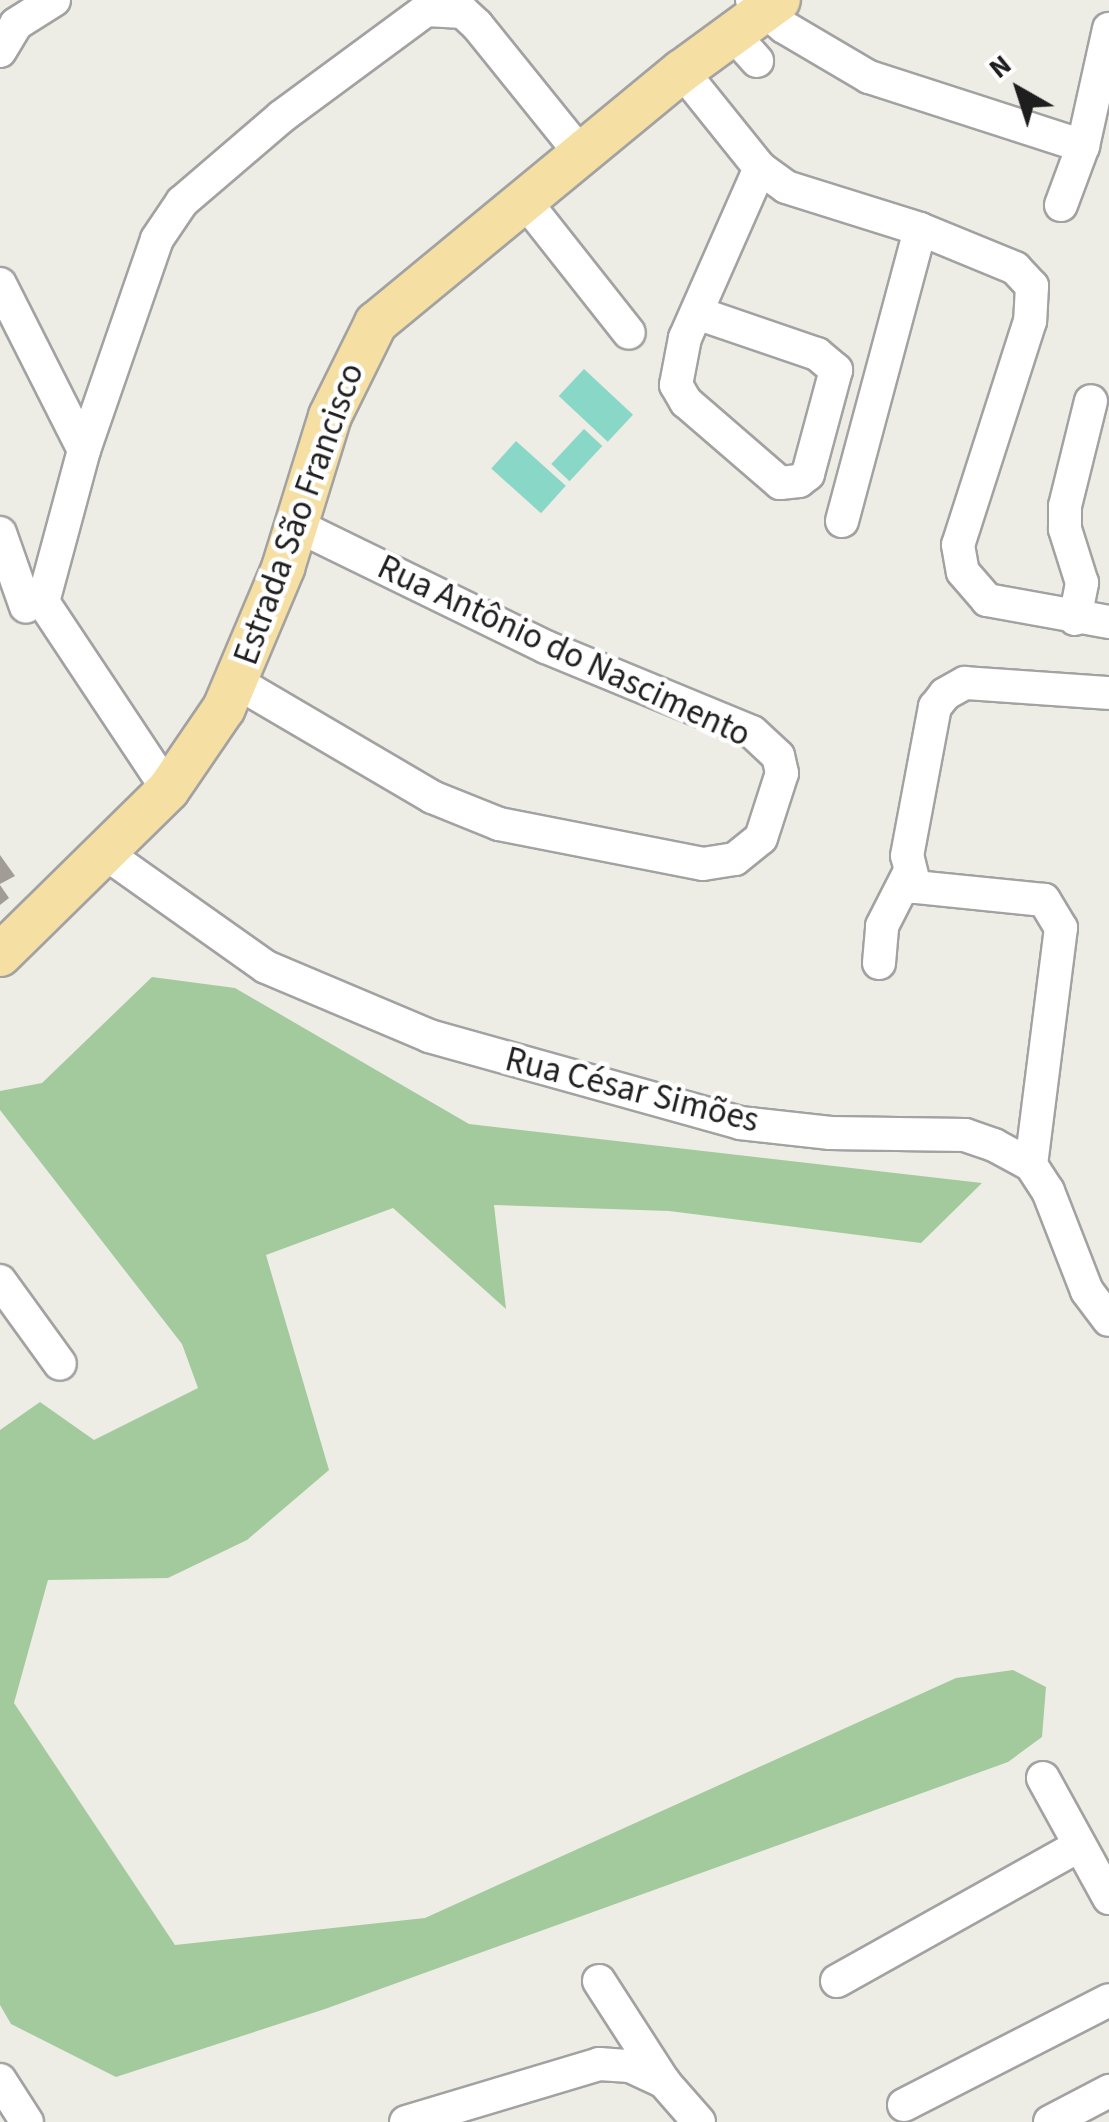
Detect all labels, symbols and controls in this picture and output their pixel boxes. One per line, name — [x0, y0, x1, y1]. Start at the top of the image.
north arrow — [969, 40, 1069, 140]
text: N — [980, 45, 1020, 88]
street label: Estrada São Francisco — [225, 358, 373, 670]
street label: Rua Antônio do Nascimento — [371, 546, 757, 756]
street label: Rua César Simões — [501, 1038, 763, 1142]

